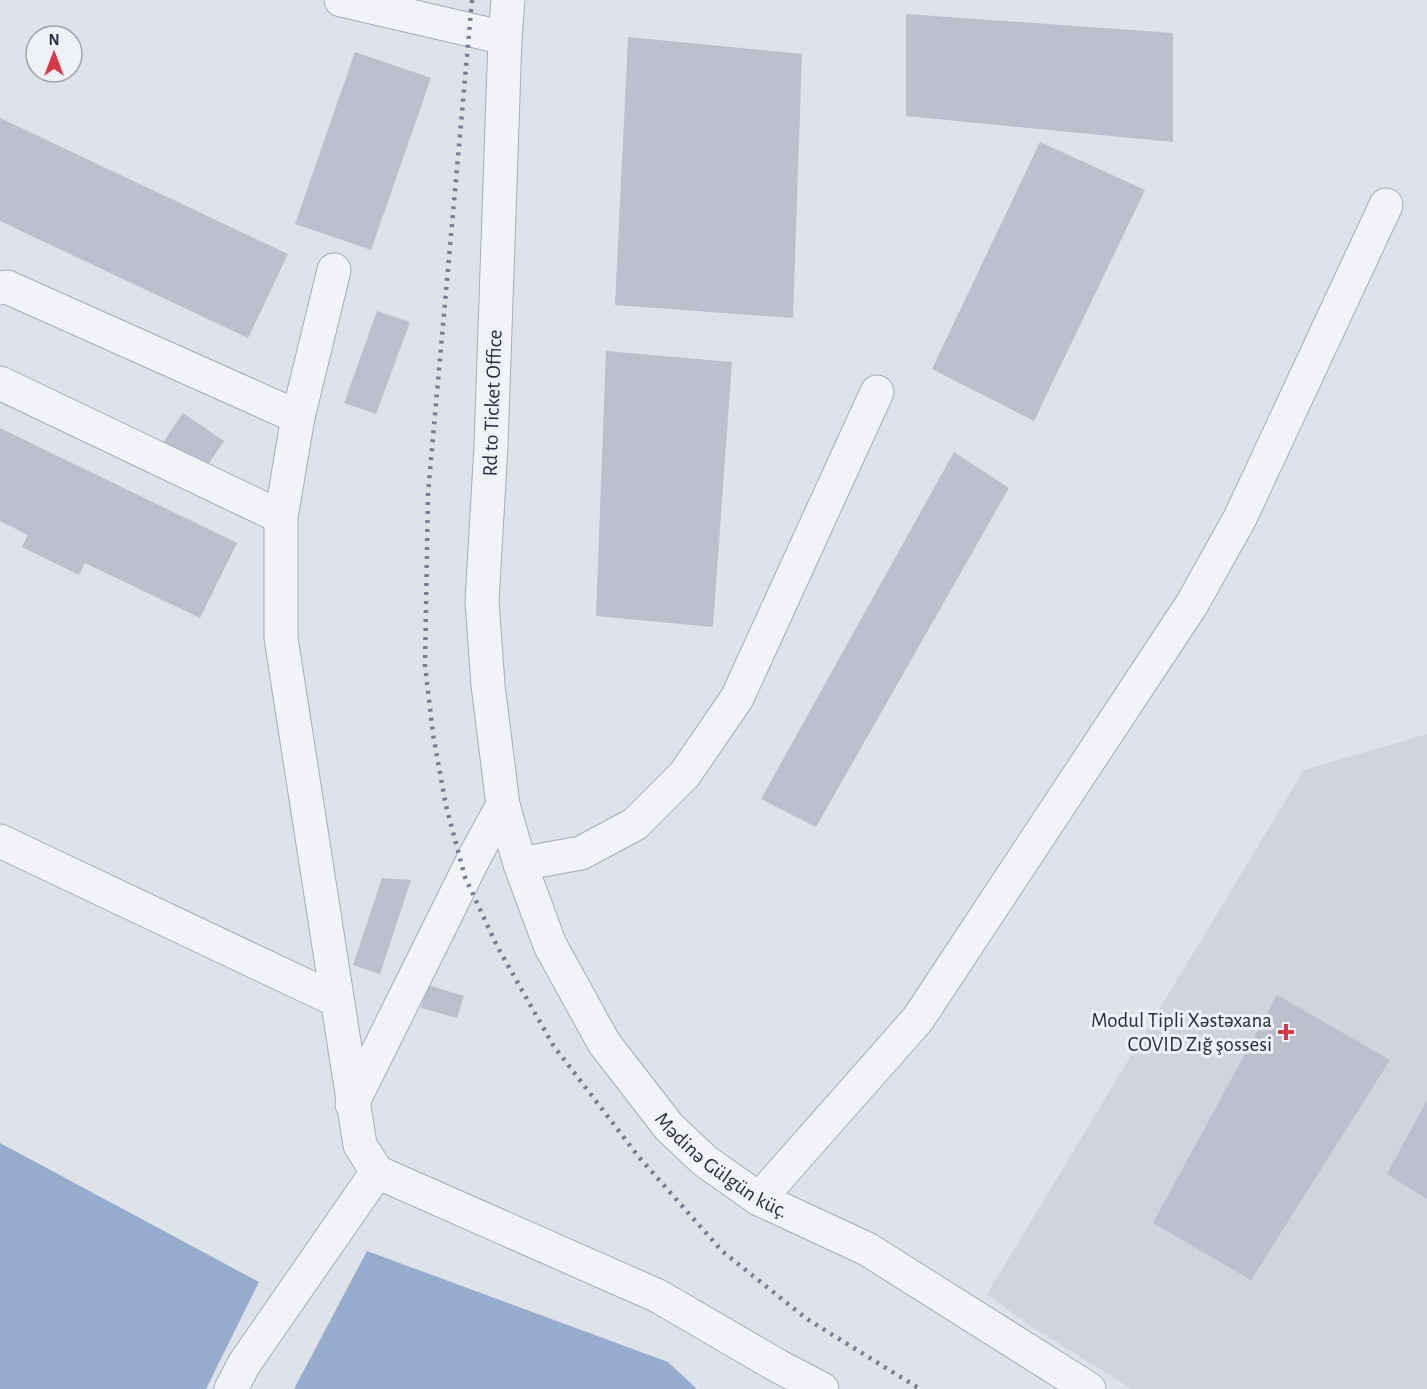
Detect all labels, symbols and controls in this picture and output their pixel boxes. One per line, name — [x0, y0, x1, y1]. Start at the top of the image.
north arrow — [24, 24, 84, 84]
text: N — [48, 32, 60, 48]
street label: Rd to Ticket Office — [479, 329, 506, 477]
place label: Modul Tipli Xəstəxana COVID Zığ şossesi — [1091, 1010, 1272, 1055]
marker: Modul Tipli Xəstəxana COVID Zığ şossesi — [1277, 1023, 1295, 1041]
street label: Mədinə Gülgün küç. — [651, 1109, 791, 1222]

